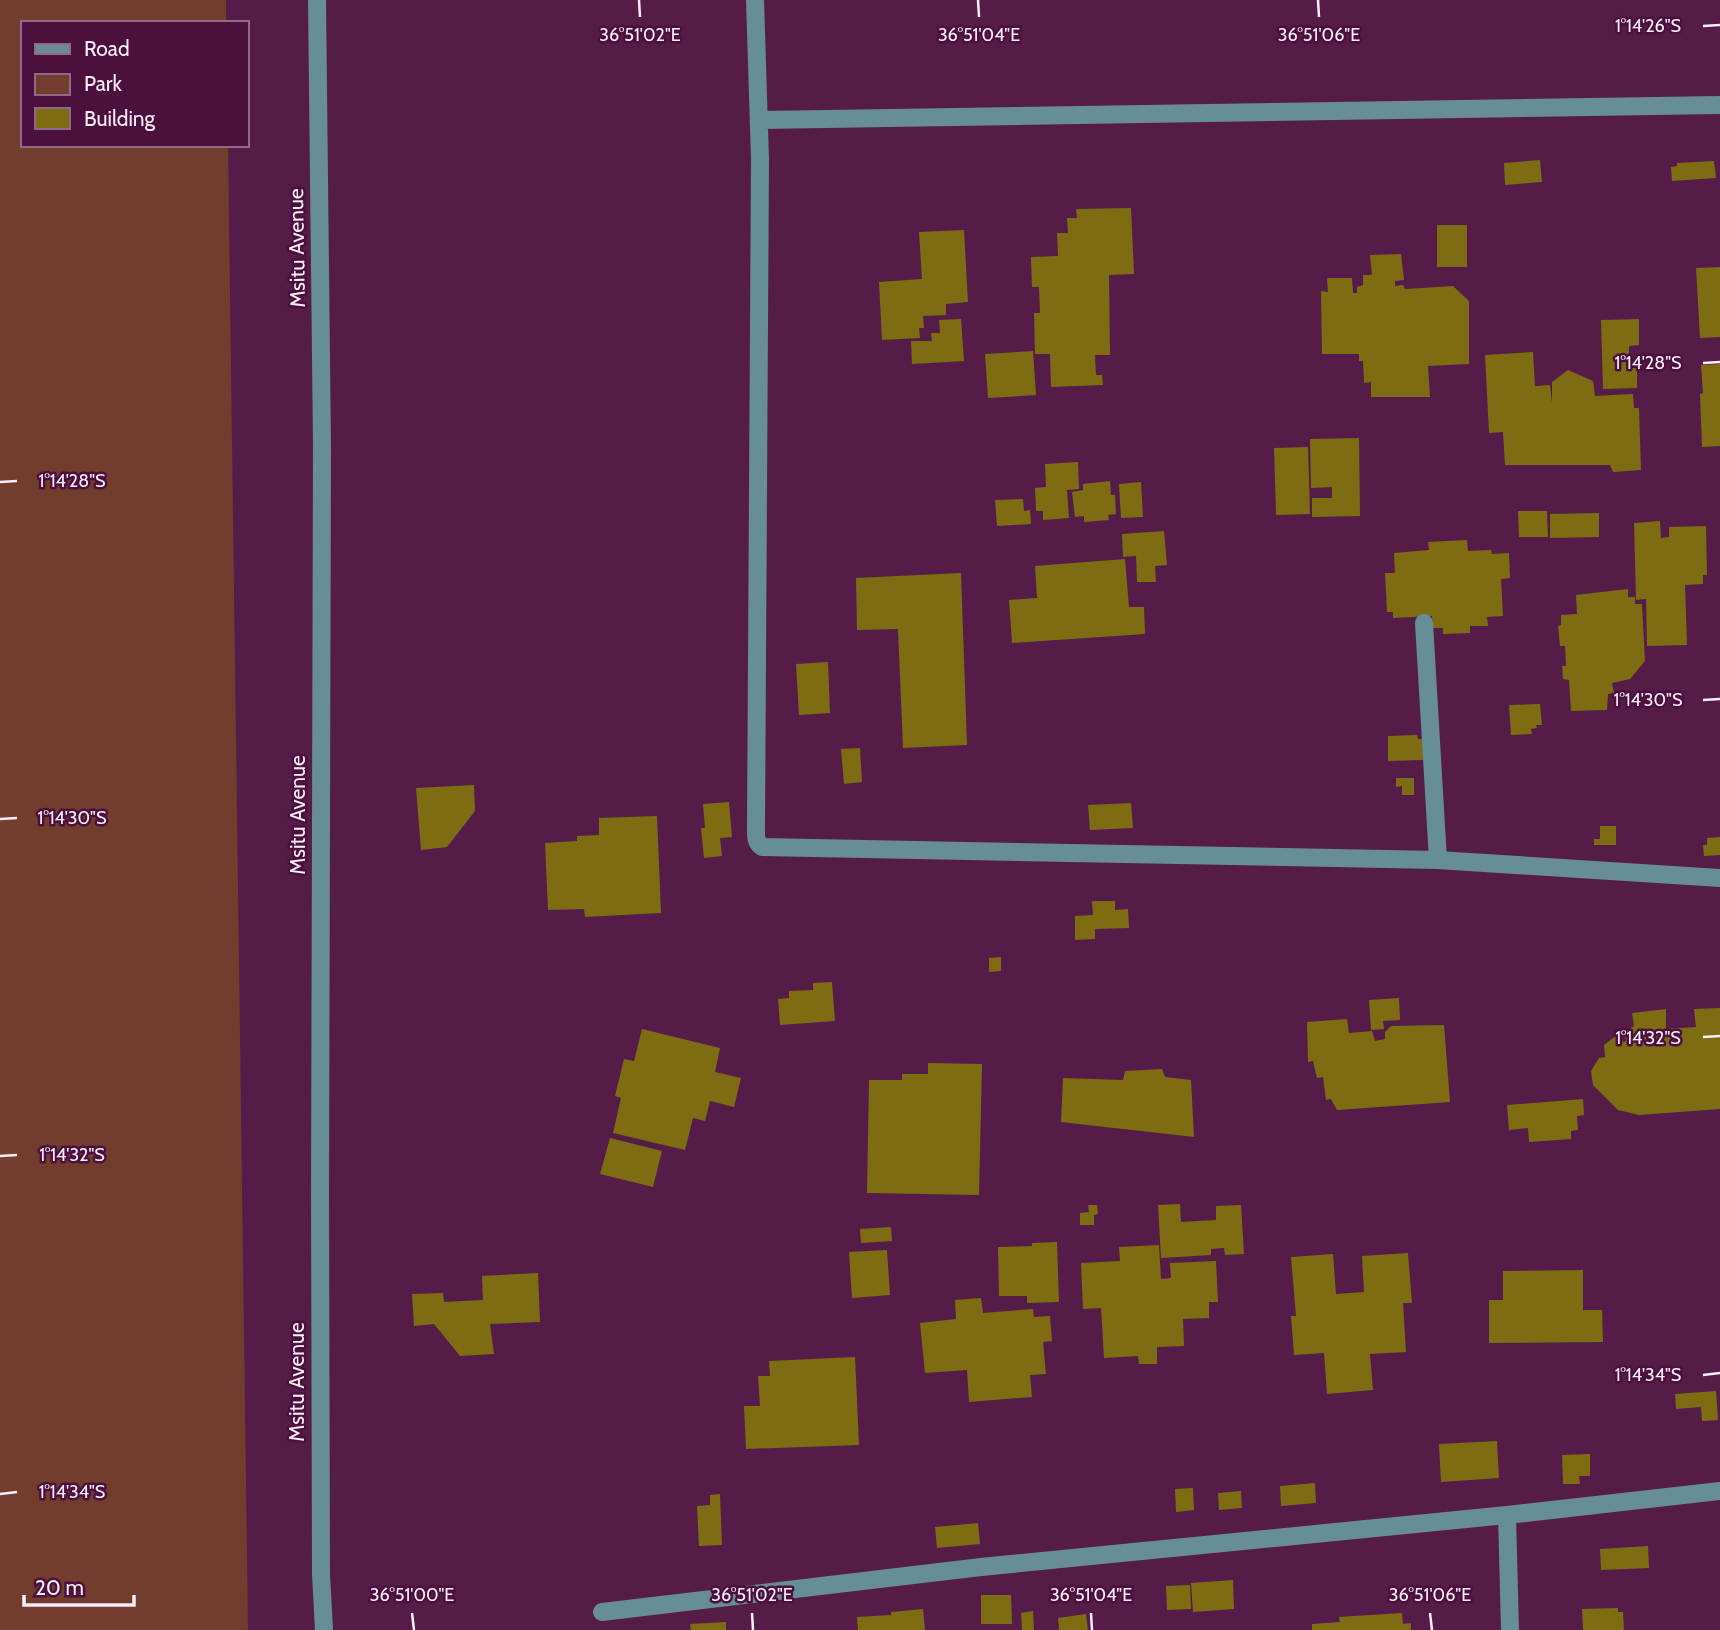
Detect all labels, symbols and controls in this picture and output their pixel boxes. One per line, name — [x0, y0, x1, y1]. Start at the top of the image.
text: 1°14'26"S — [1615, 15, 1681, 37]
legend — [21, 21, 248, 147]
text: 36°51'02"E — [599, 24, 681, 46]
text: 36°51'04"E — [938, 24, 1020, 46]
text: 36°51'06"E — [1278, 24, 1360, 46]
text: Road — [84, 36, 130, 61]
text: Park — [84, 71, 122, 96]
text: Building — [84, 106, 156, 131]
street label: Msitu Avenue — [283, 188, 310, 308]
text: 1°14'28"S — [1615, 352, 1681, 374]
text: 1°14'28"S — [39, 470, 105, 492]
text: 1°14'30"S — [1614, 689, 1682, 711]
street label: Msitu Avenue — [285, 755, 310, 875]
text: 1°14'30"S — [38, 807, 106, 829]
text: 1°14'32"S — [1615, 1027, 1681, 1049]
text: 1°14'32"S — [39, 1144, 105, 1166]
street label: Msitu Avenue — [284, 1322, 309, 1442]
text: 1°14'34"S — [1615, 1364, 1681, 1386]
text: 1°14'34"S — [39, 1481, 105, 1503]
scale bar — [24, 1564, 135, 1608]
text: 20 m — [35, 1575, 84, 1600]
text: 36°51'00"E — [370, 1584, 454, 1606]
text: 36°51'02"E — [711, 1584, 793, 1606]
text: 36°51'04"E — [1050, 1584, 1132, 1606]
text: 36°51'06"E — [1389, 1584, 1471, 1606]

